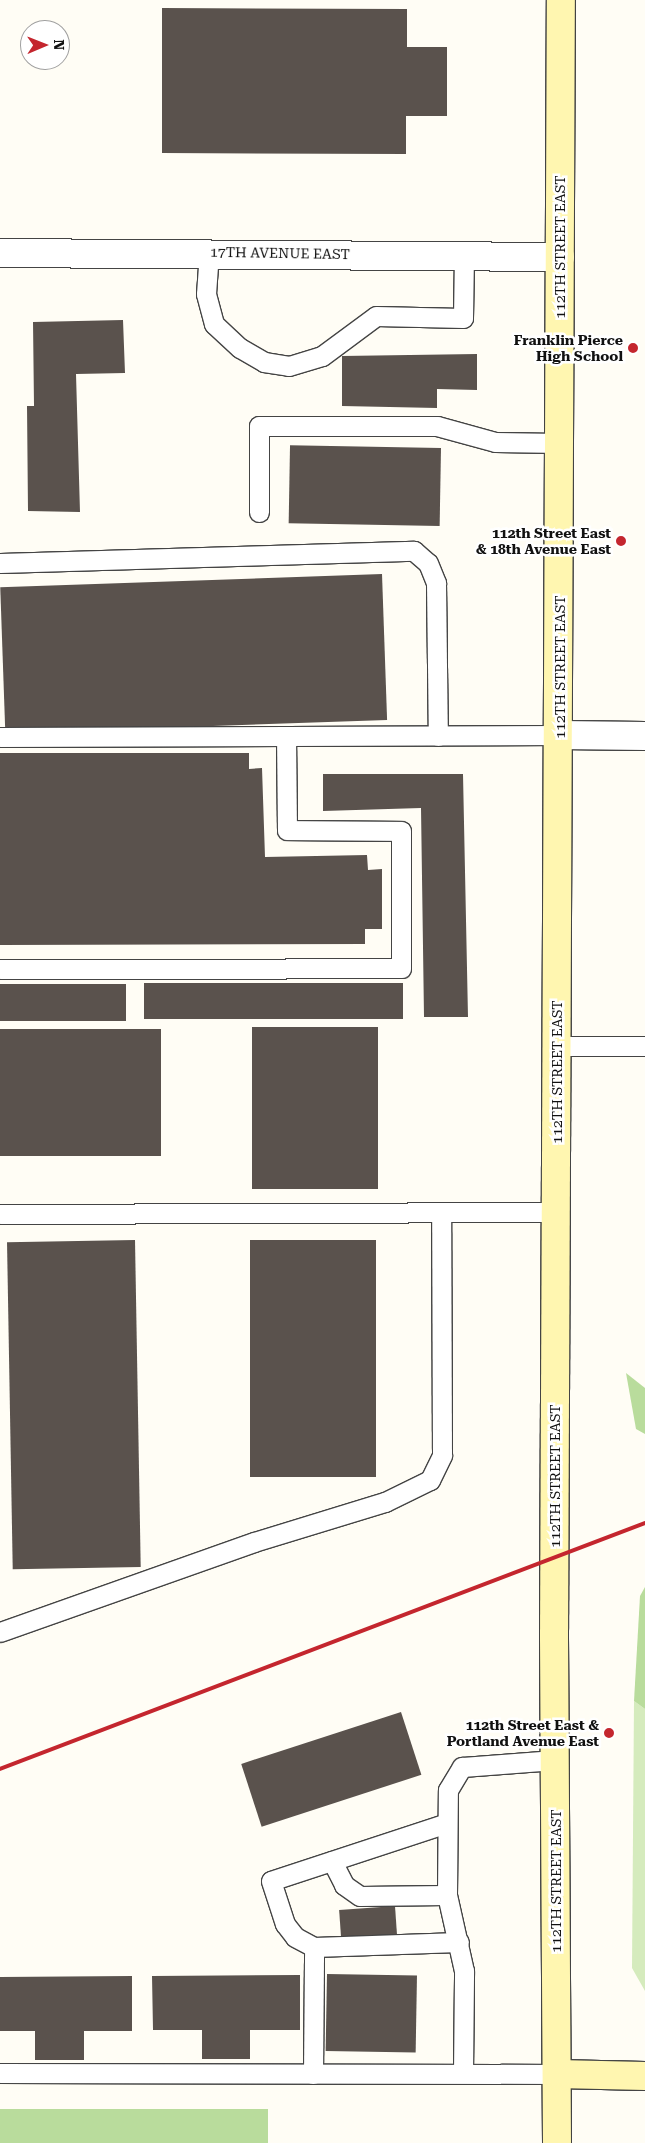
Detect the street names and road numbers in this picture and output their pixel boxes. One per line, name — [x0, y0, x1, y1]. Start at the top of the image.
street label: 112TH STREET EAST — [552, 175, 568, 319]
street label: 17TH AVENUE EAST — [210, 243, 350, 263]
street label: 112TH STREET EAST — [552, 595, 568, 739]
street label: 112TH STREET EAST — [549, 1000, 565, 1144]
street label: 112TH STREET EAST — [547, 1404, 563, 1548]
street label: 112TH STREET EAST — [548, 1809, 564, 1953]

